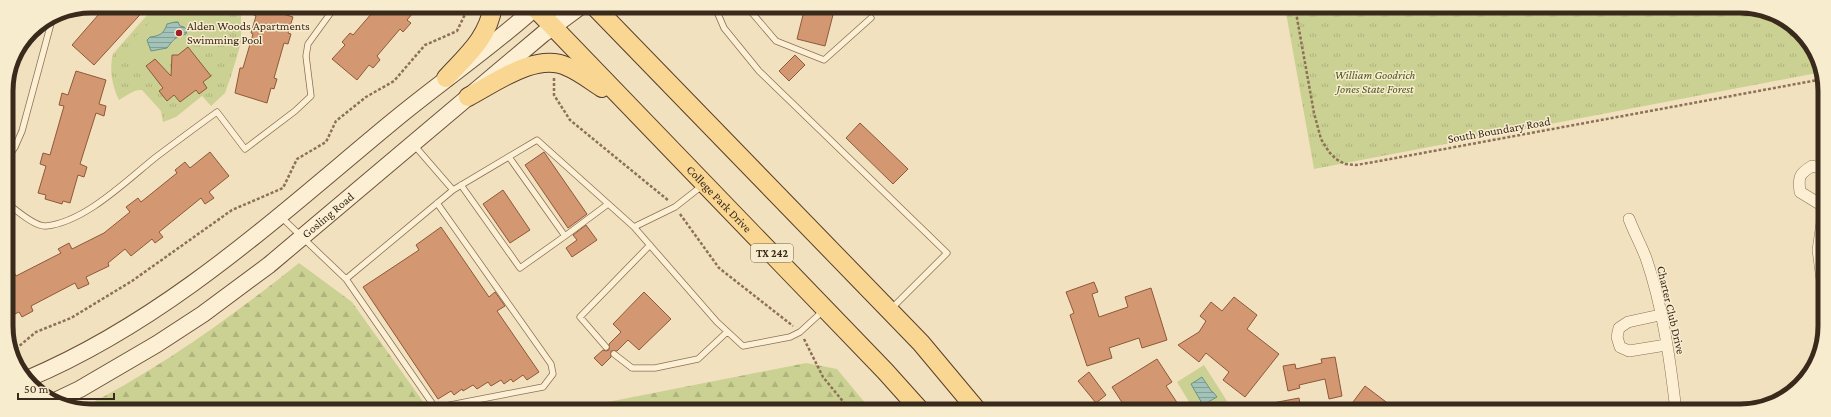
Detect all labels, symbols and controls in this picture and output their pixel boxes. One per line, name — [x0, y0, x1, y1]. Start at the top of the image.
place label: Alden Woods Apartments Swimming Pool — [187, 19, 310, 47]
marker: Alden Woods Apartments Swimming Pool — [174, 28, 184, 38]
park label: William Goodrich Jones State Forest — [1335, 68, 1416, 96]
street label: South Boundary Road — [1446, 114, 1552, 146]
street label: College Park Drive — [684, 163, 754, 235]
street label: Gosling Road — [299, 189, 357, 241]
road number: TX 242 — [751, 244, 793, 262]
street label: Charter Club Drive — [1654, 265, 1688, 355]
scale bar — [18, 375, 114, 401]
text: 50 m — [24, 382, 49, 396]

